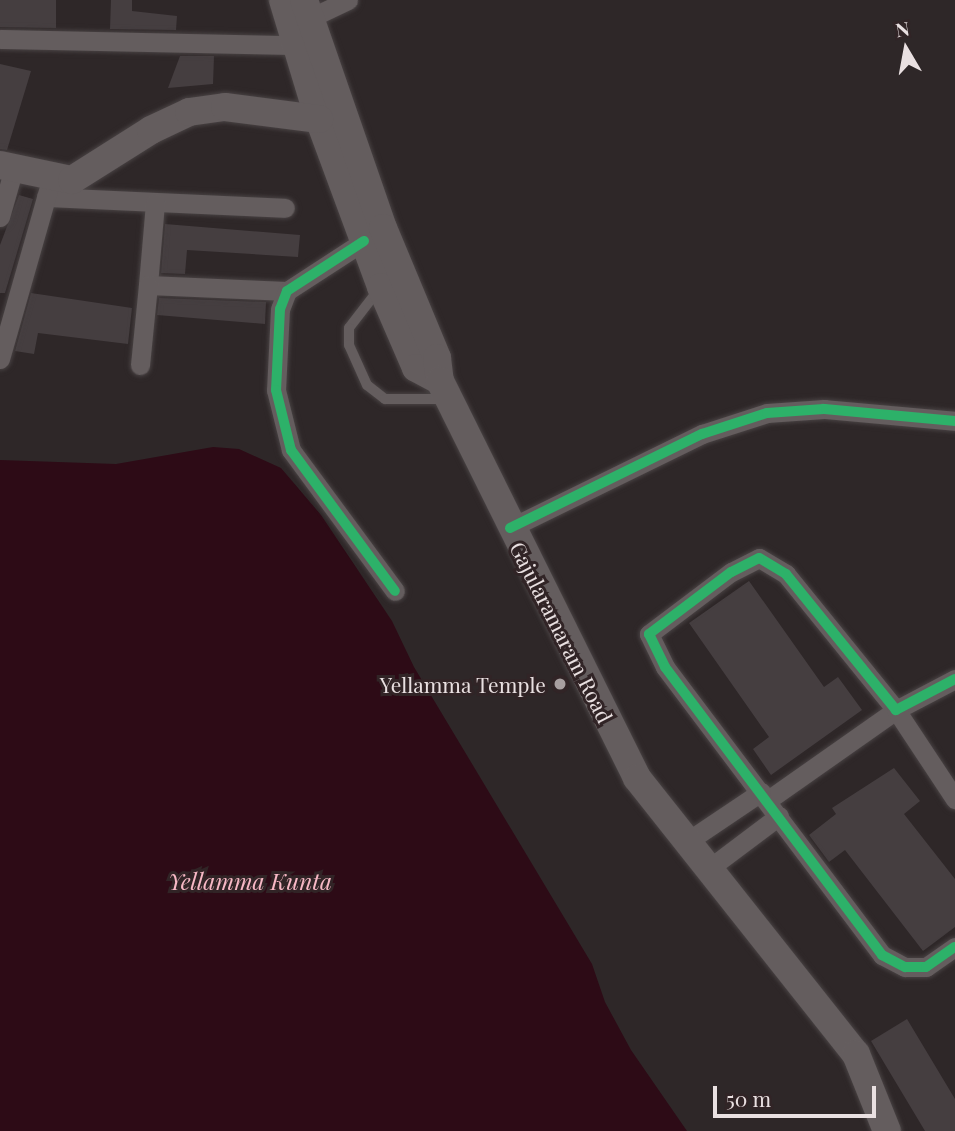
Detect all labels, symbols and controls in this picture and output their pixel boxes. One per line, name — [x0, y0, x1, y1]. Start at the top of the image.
north arrow — [871, 14, 941, 84]
text: N — [893, 14, 911, 42]
street label: Gajularamaram Road — [505, 537, 619, 727]
place label: Yellamma Temple — [379, 671, 546, 697]
marker: Yellamma Temple — [552, 676, 568, 692]
water label: Yellamma Kunta — [168, 867, 332, 895]
scale bar — [717, 1072, 880, 1116]
text: 50 m — [726, 1084, 771, 1112]

